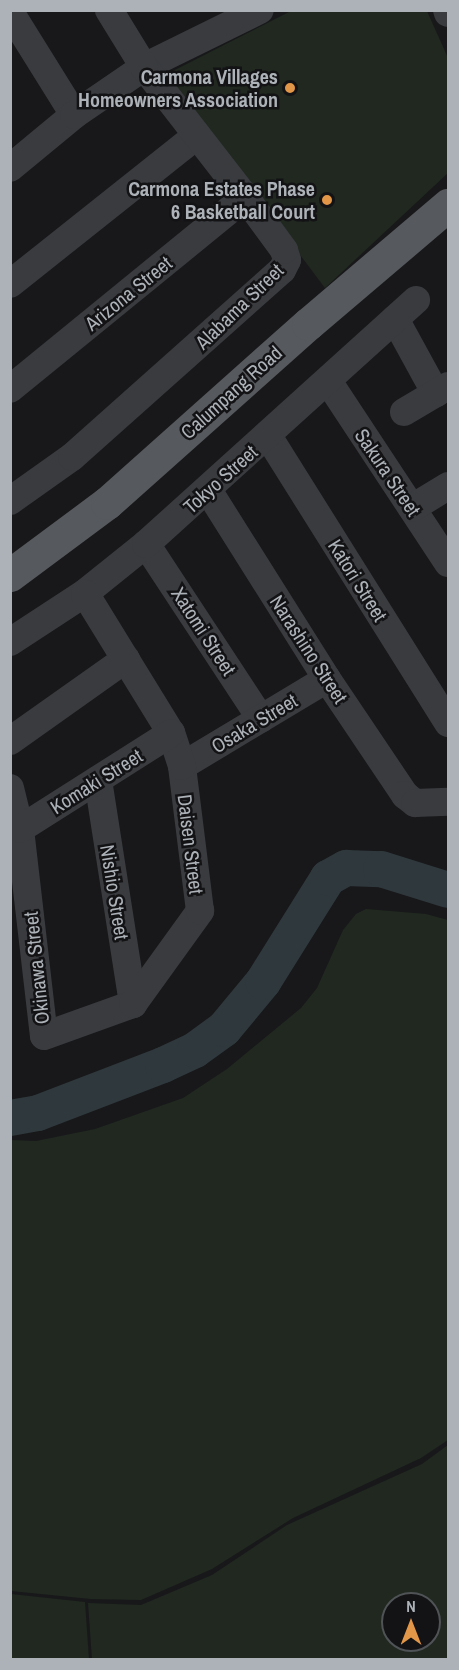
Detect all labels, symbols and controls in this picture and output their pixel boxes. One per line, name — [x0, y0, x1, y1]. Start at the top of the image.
place label: Carmona Villages Homeowners Association — [78, 64, 278, 111]
marker: Carmona Villages Homeowners Association — [283, 81, 297, 95]
place label: Carmona Estates Phase 6 Basketball Court — [128, 176, 315, 223]
marker: Carmona Estates Phase 6 Basketball Court — [320, 193, 334, 207]
street label: Arizona Street — [80, 251, 176, 335]
street label: Alabama Street — [190, 258, 288, 354]
street label: Calumpang Road — [176, 340, 286, 444]
street label: Sakura Street — [350, 424, 426, 520]
street label: Tokyo Street — [178, 440, 262, 518]
street label: Katori Street — [323, 535, 393, 625]
street label: Xatomi Street — [167, 582, 241, 680]
street label: Narashino Street — [265, 590, 353, 708]
street label: Osaka Street — [207, 688, 301, 758]
street label: Komaki Street — [46, 743, 146, 819]
street label: Daisen Street — [173, 793, 209, 895]
street label: Nishio Street — [96, 843, 134, 941]
street label: Okinawa Street — [18, 911, 54, 1025]
north arrow — [381, 1592, 441, 1652]
text: N — [406, 1595, 416, 1617]

